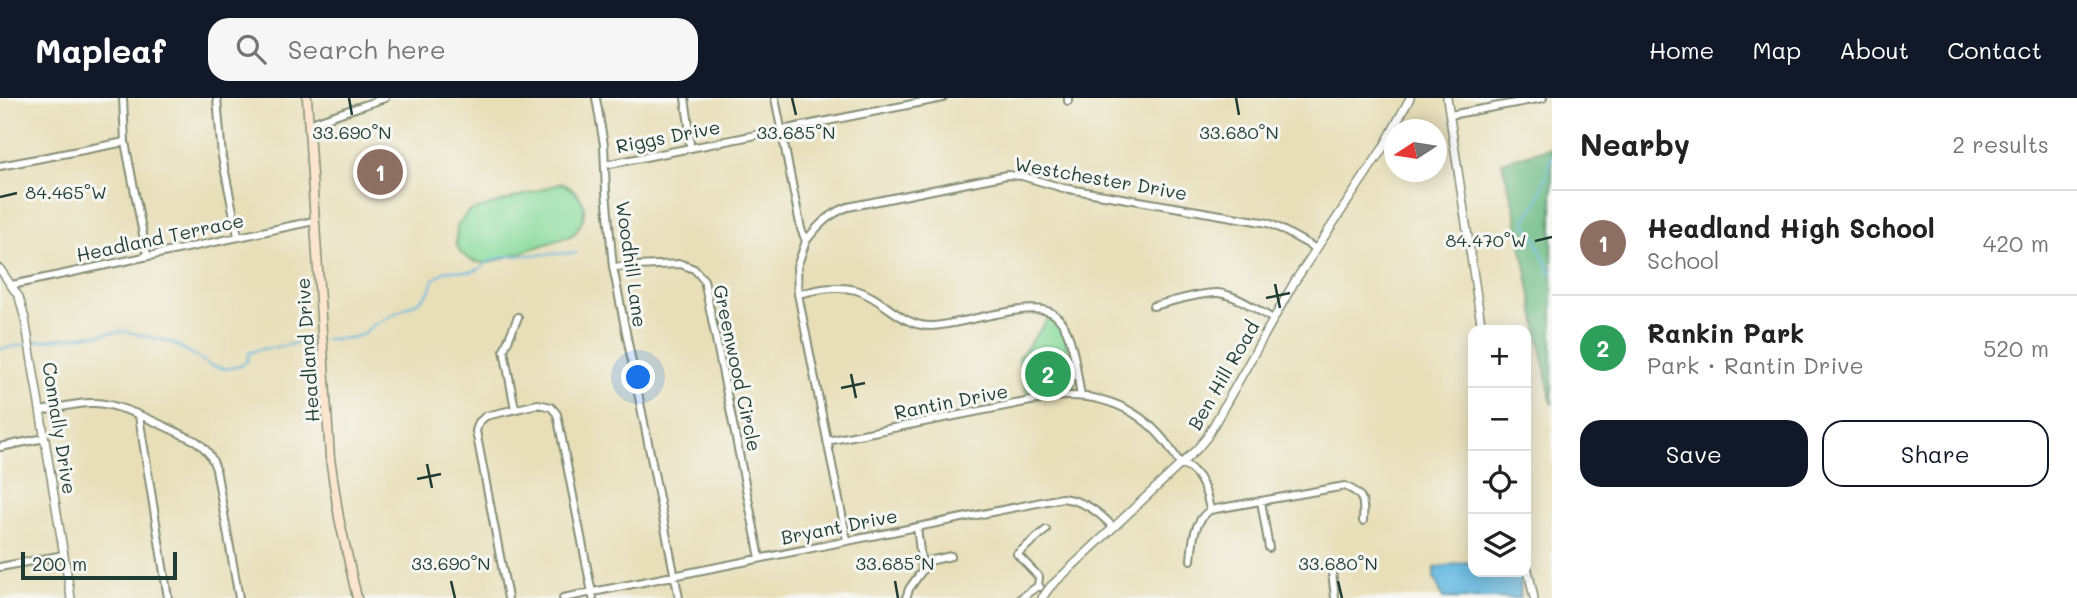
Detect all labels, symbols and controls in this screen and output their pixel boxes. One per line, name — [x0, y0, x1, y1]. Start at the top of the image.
search box — [208, 18, 698, 81]
text: Mapleaf — [35, 28, 166, 71]
icon: search — [232, 30, 270, 68]
text: Search here — [288, 32, 446, 66]
text: Home — [1649, 34, 1714, 65]
text: Map — [1752, 34, 1801, 65]
text: About — [1839, 34, 1909, 65]
text: Contact — [1947, 34, 2042, 65]
street label: Riggs Drive — [614, 114, 722, 158]
north arrow — [1384, 119, 1447, 182]
text: 33.690°N — [312, 120, 392, 144]
text: 33.685°N — [757, 120, 835, 144]
text: 33.680°N — [1199, 120, 1279, 144]
text: Nearby — [1580, 124, 1690, 164]
text: 2 results — [1952, 129, 2049, 159]
pin: 1 — [357, 146, 403, 198]
street label: Westchester Drive — [1013, 151, 1189, 205]
text: 84.465°W — [25, 180, 107, 204]
street label: Woodhill Lane — [611, 199, 653, 329]
street label: Headland Terrace — [74, 207, 246, 267]
text: Headland High School — [1647, 211, 1935, 245]
text: 84.470°W — [1445, 228, 1527, 252]
text: 1 — [1598, 228, 1608, 258]
text: 420 m — [1983, 228, 2049, 258]
text: School — [1647, 245, 1720, 275]
street label: Headland Drive — [289, 277, 325, 423]
street label: Greenwood Circle — [708, 282, 768, 454]
street label: Ben Hill Road — [1182, 316, 1264, 434]
text: Rankin Park — [1647, 316, 1804, 350]
map controls — [1468, 325, 1531, 577]
button: + — [1468, 325, 1531, 388]
text: 2 — [1597, 333, 1609, 363]
text: 520 m — [1983, 333, 2049, 363]
pin: 2 — [1025, 348, 1071, 400]
text: Park · Rantin Drive — [1647, 350, 1864, 380]
street label: Connally Drive — [37, 360, 83, 496]
your location — [621, 360, 655, 394]
street label: Rantin Drive — [892, 378, 1010, 424]
button: − — [1468, 388, 1531, 451]
button: Save — [1580, 420, 1808, 487]
button: Share — [1822, 420, 2049, 487]
button: locate — [1468, 451, 1531, 514]
street label: Bryant Drive — [779, 502, 899, 550]
button: layers — [1468, 514, 1531, 577]
scale bar — [21, 549, 177, 581]
text: 200 m — [32, 551, 87, 576]
text: 33.690°N — [411, 551, 491, 575]
text: 33.685°N — [856, 551, 934, 575]
text: 33.680°N — [1298, 551, 1378, 575]

